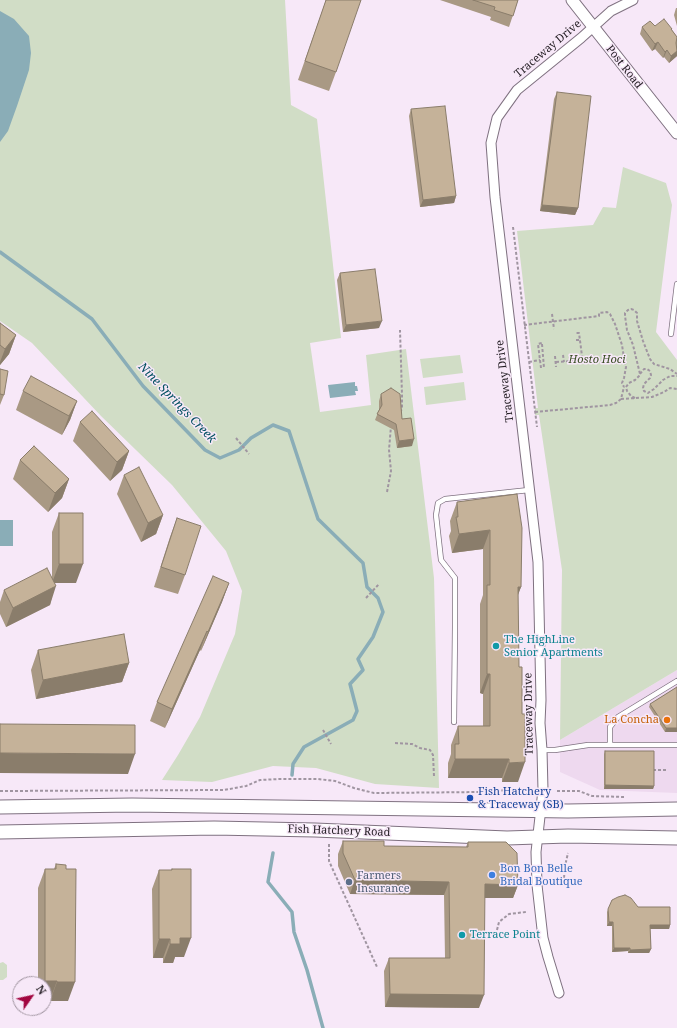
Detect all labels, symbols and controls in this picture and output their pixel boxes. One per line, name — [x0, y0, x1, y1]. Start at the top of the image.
street label: Traceway Drive — [512, 17, 584, 81]
street label: Post Road — [603, 43, 645, 91]
street label: Traceway Drive — [493, 339, 517, 423]
park label: Hosto Hoci — [568, 353, 626, 367]
water label: Nine Springs Creek — [135, 360, 219, 446]
place label: The HighLine Senior Apartments — [504, 633, 603, 659]
marker: The HighLine Senior Apartments — [491, 641, 501, 651]
street label: Traceway Drive — [522, 673, 536, 755]
place label: La Concha — [604, 713, 659, 727]
marker: La Concha — [662, 715, 672, 725]
place label: Fish Hatchery & Traceway (SB) — [478, 785, 564, 811]
marker: Fish Hatchery & Traceway (SB) — [465, 793, 475, 803]
street label: Fish Hatchery Road — [287, 823, 391, 839]
place label: Bon Bon Belle Bridal Boutique — [500, 862, 583, 888]
place label: Farmers Insurance — [357, 869, 410, 895]
marker: Bon Bon Belle Bridal Boutique — [487, 870, 497, 880]
marker: Farmers Insurance — [344, 877, 354, 887]
place label: Terrace Point — [470, 928, 540, 942]
marker: Terrace Point — [457, 930, 467, 940]
north arrow — [12, 976, 52, 1016]
text: N — [33, 982, 50, 997]

